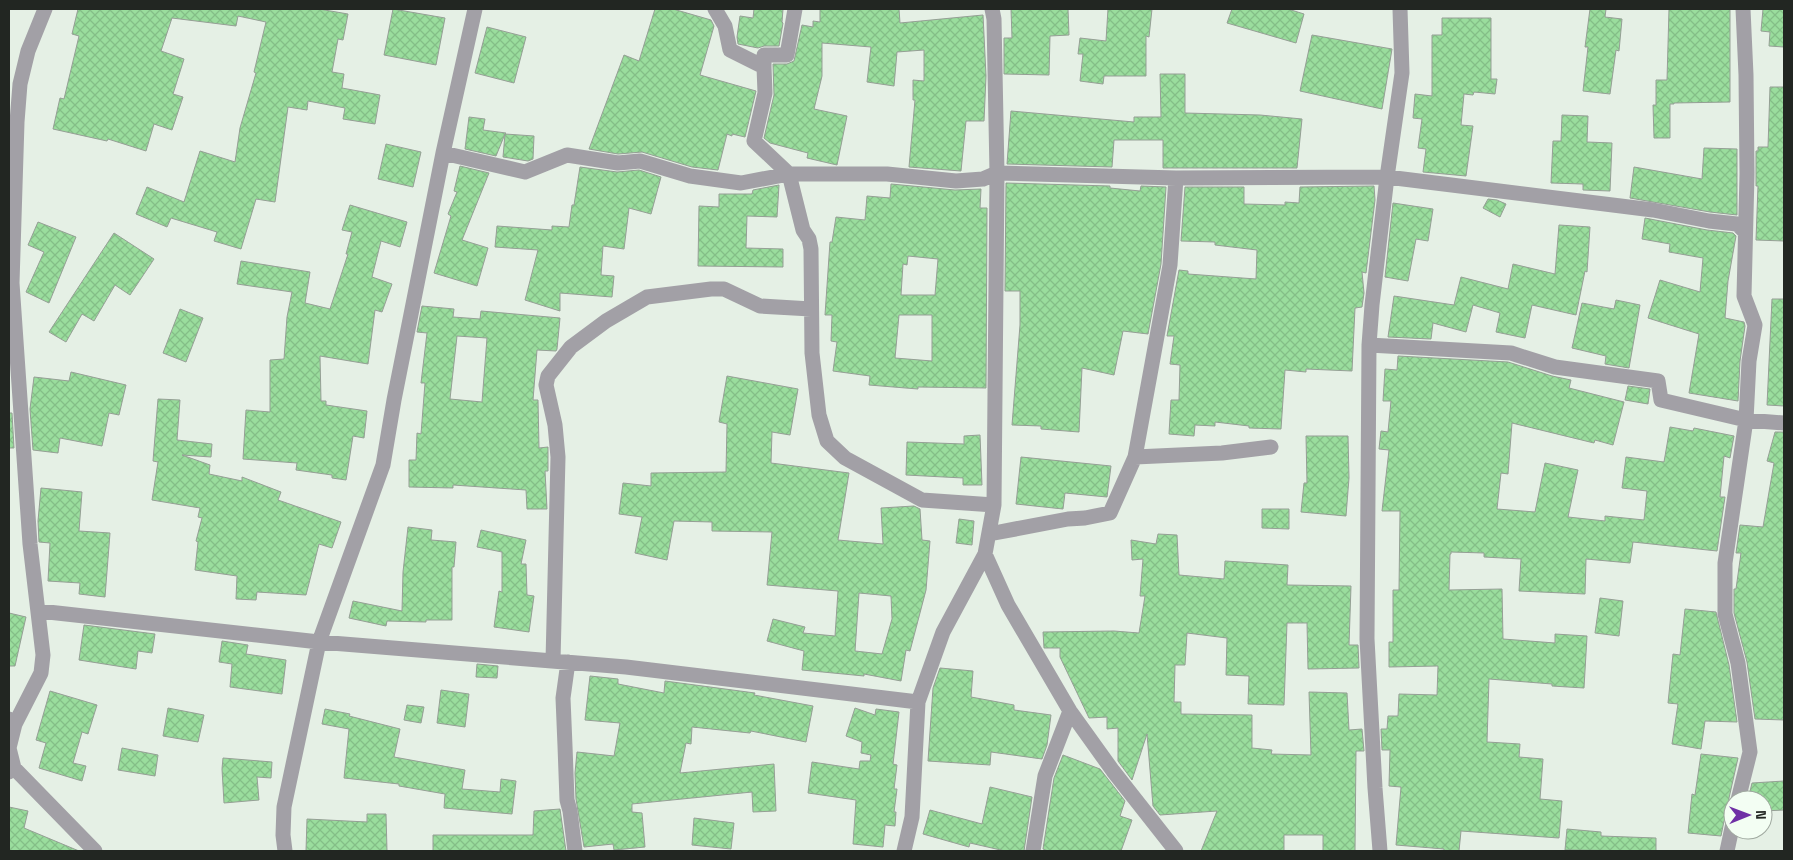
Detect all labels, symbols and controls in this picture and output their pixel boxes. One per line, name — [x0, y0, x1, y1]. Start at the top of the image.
north arrow — [1723, 790, 1773, 840]
text: N — [1752, 810, 1770, 820]

